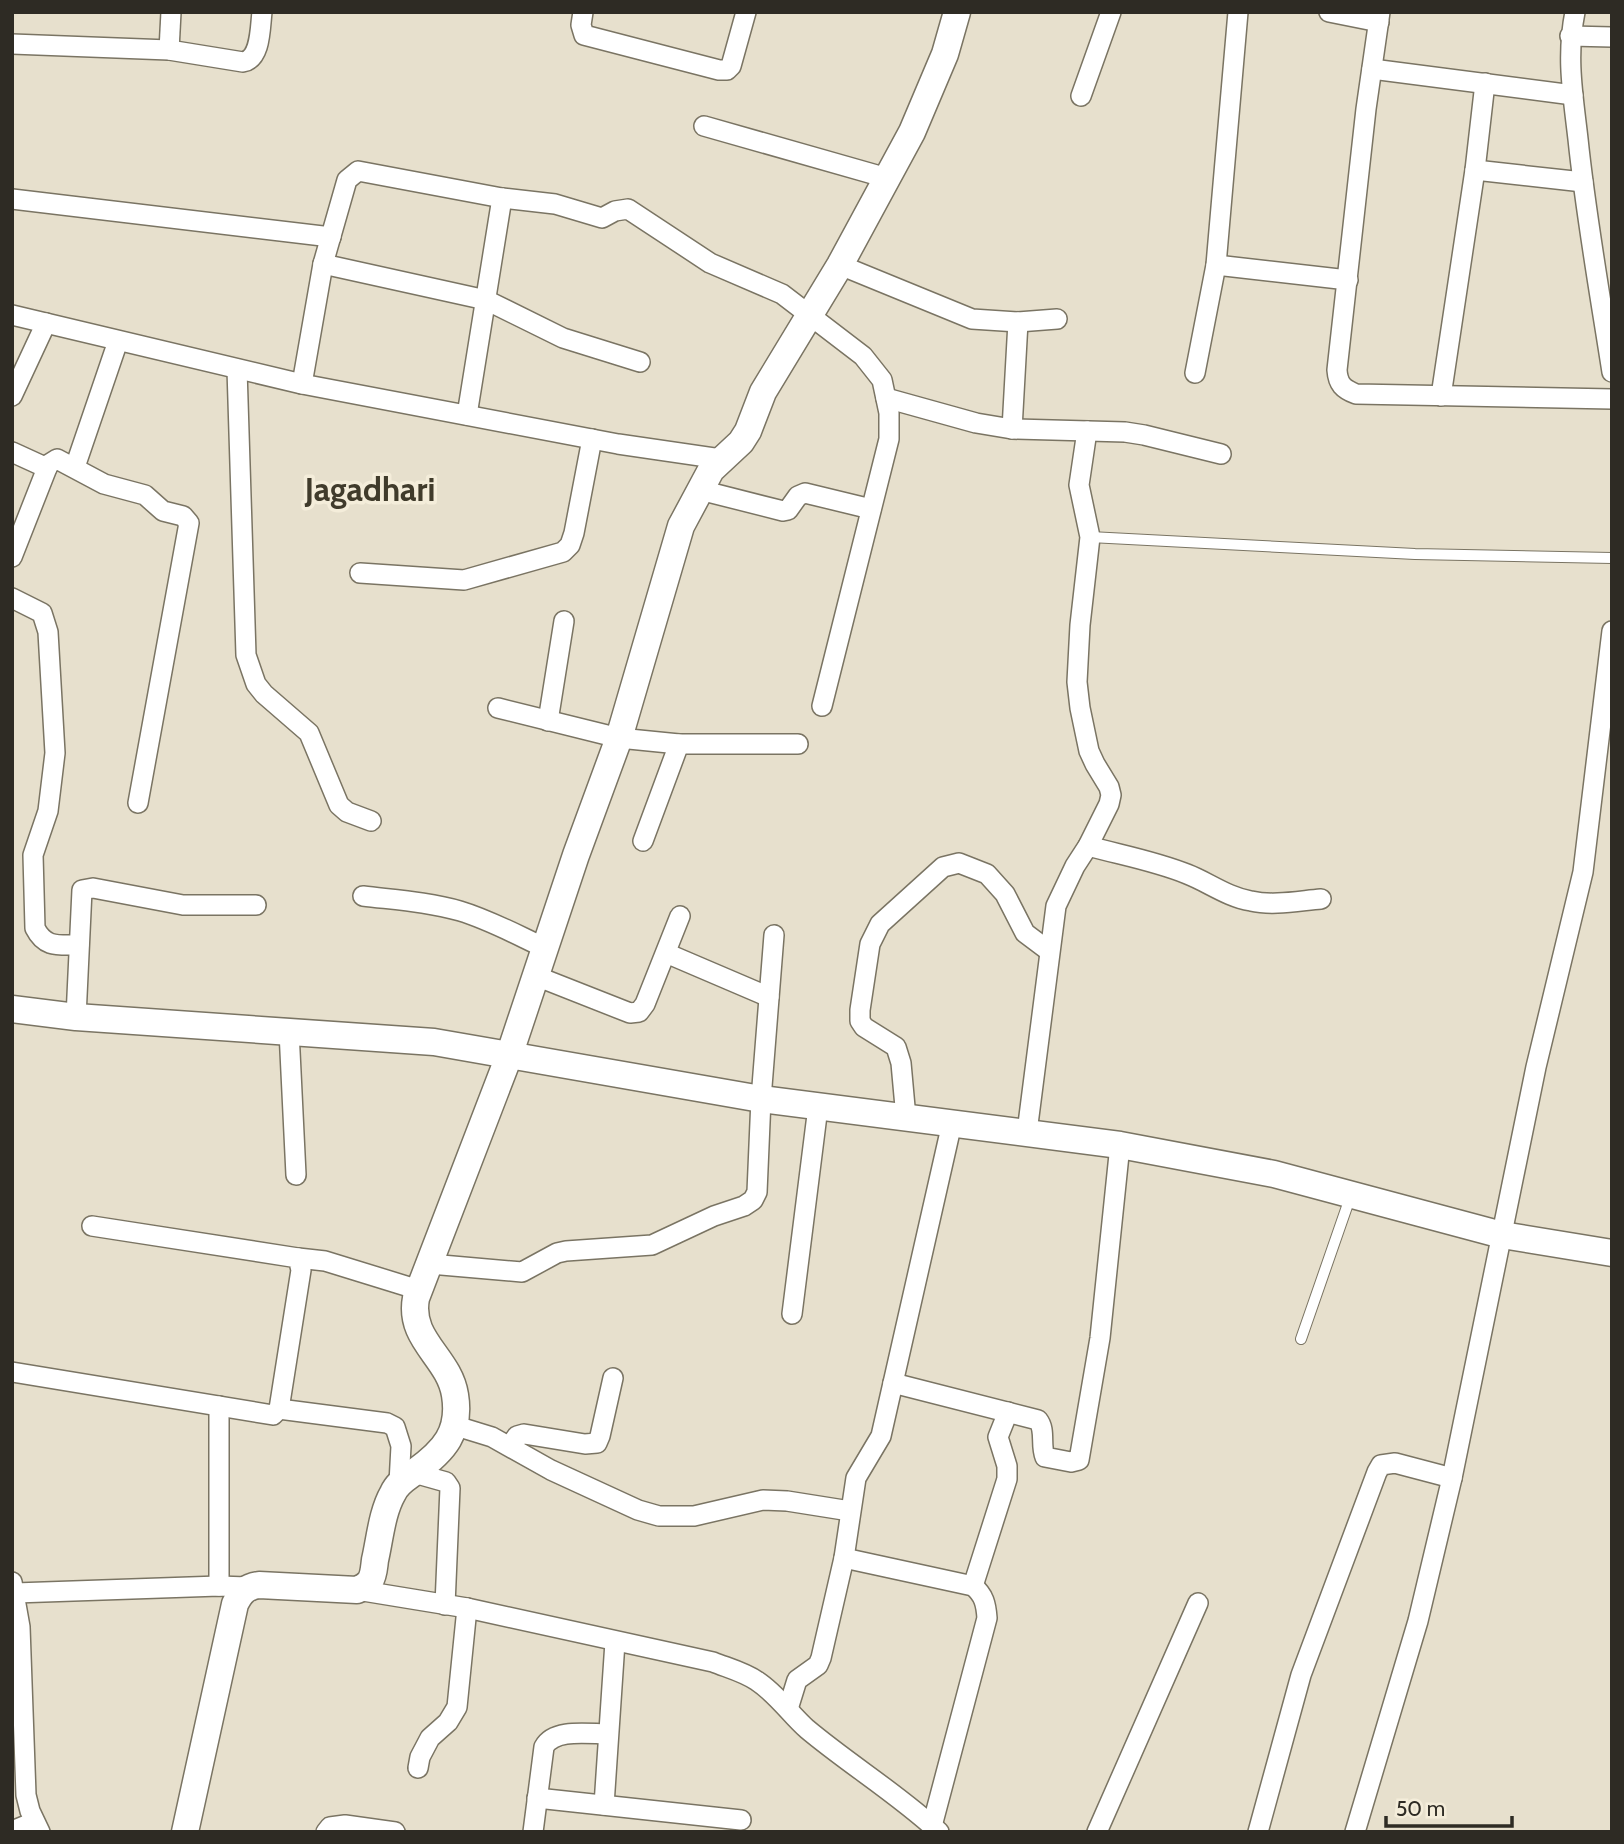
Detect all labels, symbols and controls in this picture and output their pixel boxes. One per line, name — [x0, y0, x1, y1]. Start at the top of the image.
district label: Jagadhari — [304, 469, 435, 509]
scale bar — [1386, 1784, 1512, 1828]
text: 50 m — [1396, 1796, 1445, 1821]

